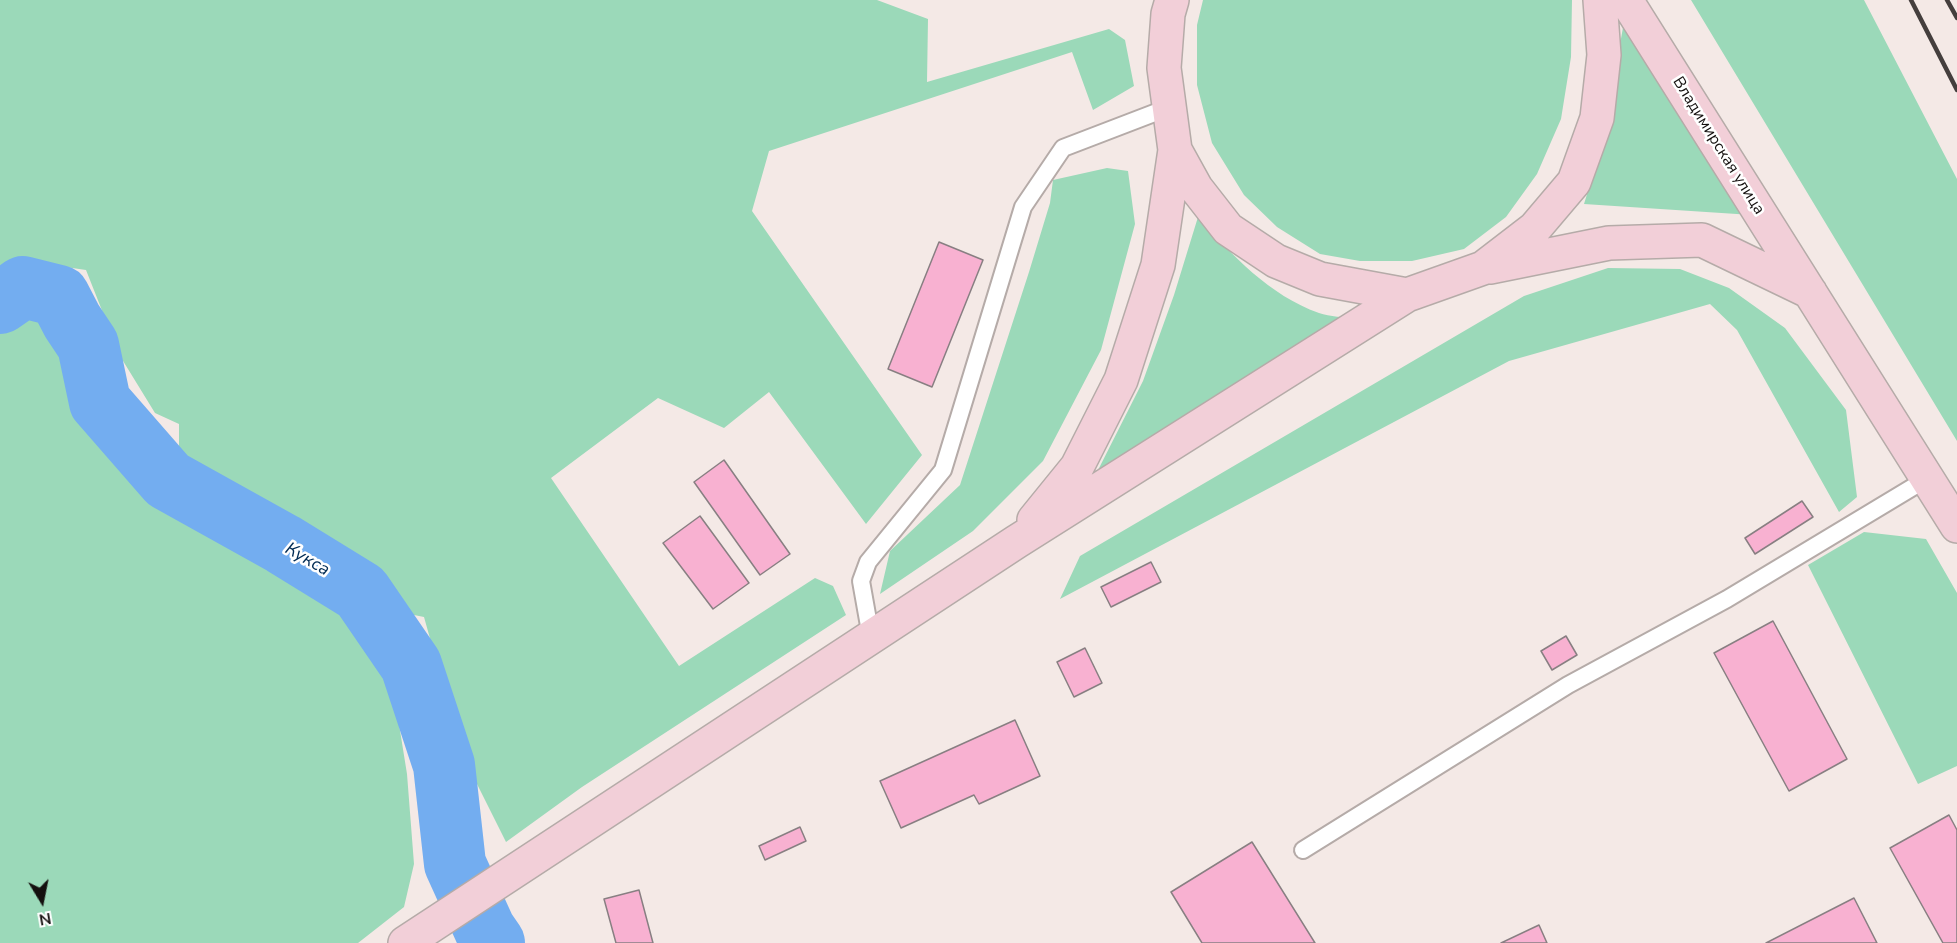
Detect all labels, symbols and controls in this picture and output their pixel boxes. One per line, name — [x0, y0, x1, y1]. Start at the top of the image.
street label: Владимирская улица — [1668, 74, 1768, 218]
water label: Кукса — [281, 539, 333, 581]
north arrow — [12, 871, 72, 931]
text: N — [37, 907, 53, 931]

